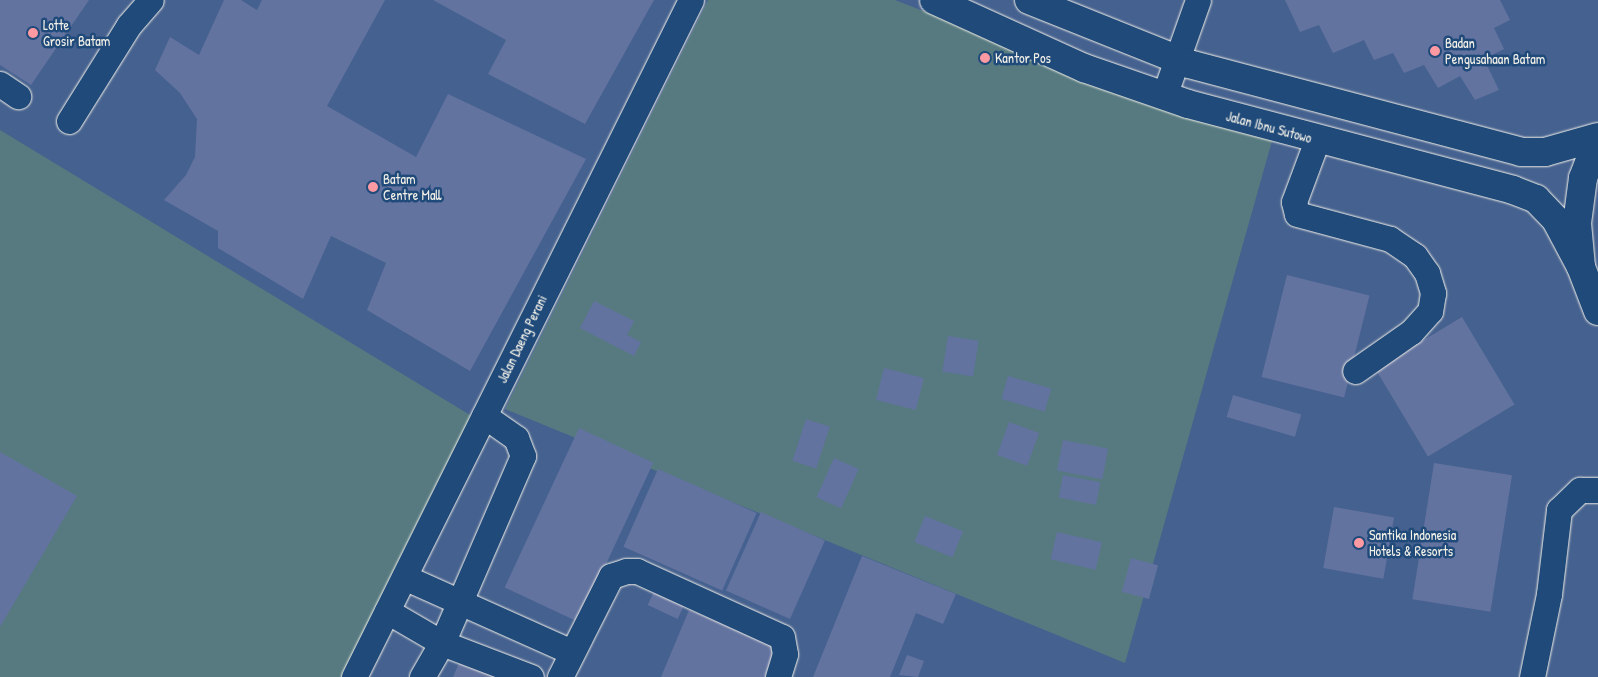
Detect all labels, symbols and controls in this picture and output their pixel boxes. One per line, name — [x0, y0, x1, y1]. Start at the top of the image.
place label: Lotte Grosir Batam — [43, 17, 110, 49]
marker: Lotte Grosir Batam — [27, 27, 39, 39]
place label: Badan Pengusahaan Batam — [1445, 35, 1545, 68]
marker: Badan Pengusahaan Batam — [1429, 45, 1441, 57]
place label: Kantor Pos — [995, 50, 1051, 66]
marker: Kantor Pos — [979, 52, 991, 64]
street label: Jalan Ibnu Sutowo — [1224, 107, 1314, 147]
place label: Batam Centre Mall — [383, 171, 441, 203]
marker: Batam Centre Mall — [367, 181, 379, 193]
street label: Jalan Daeng Perani — [494, 292, 550, 386]
place label: Santika Indonesia Hotels & Resorts — [1369, 527, 1456, 560]
marker: Santika Indonesia Hotels & Resorts — [1353, 537, 1365, 549]

